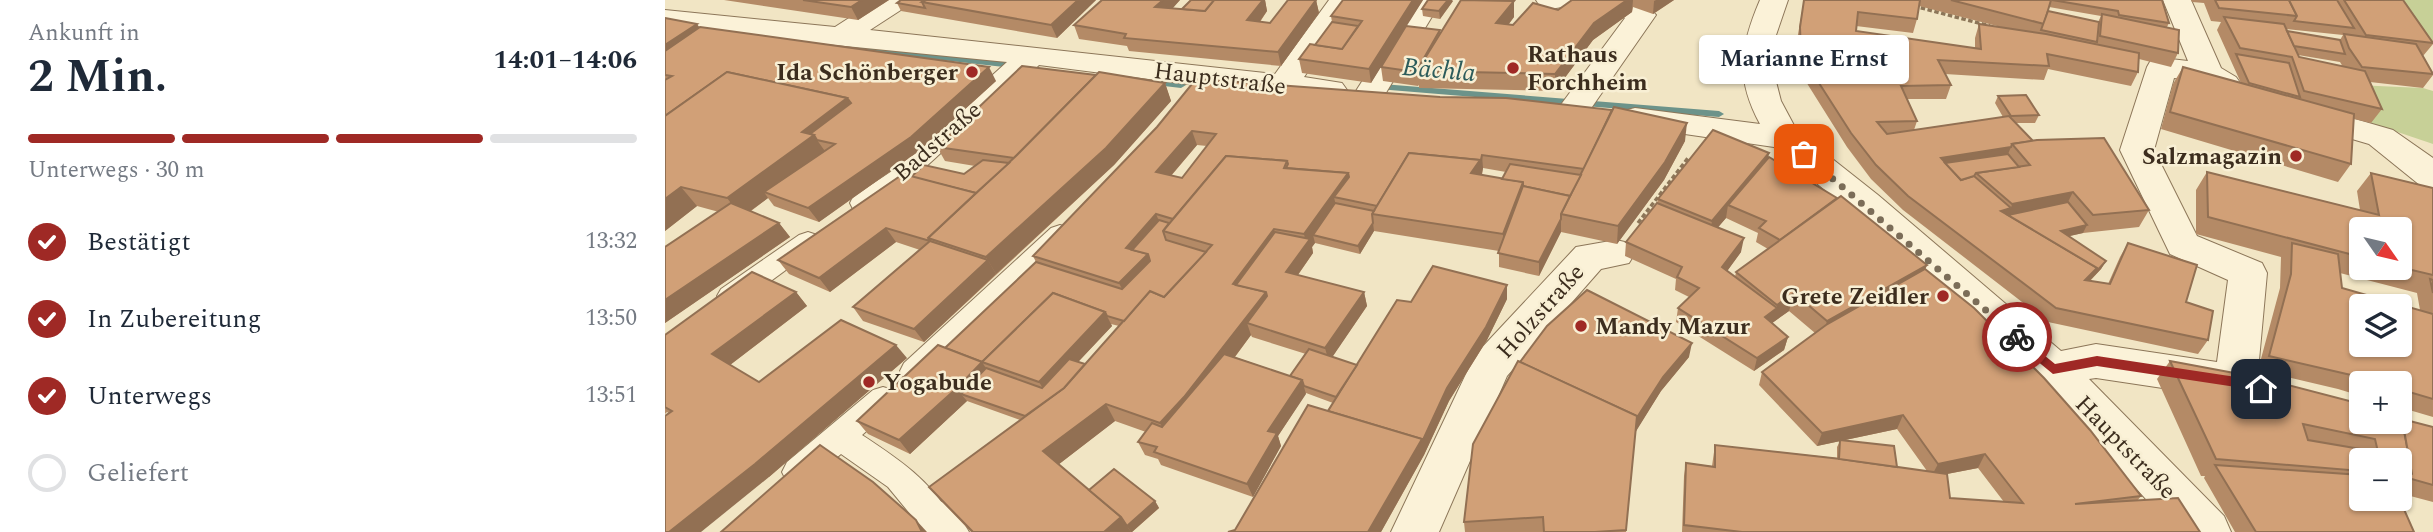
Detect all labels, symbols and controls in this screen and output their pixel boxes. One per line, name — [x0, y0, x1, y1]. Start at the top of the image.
text: Ankunft in — [28, 16, 140, 51]
callout: Marianne Ernst — [1699, 35, 1909, 84]
place label: Rathaus Forchheim — [1527, 37, 1648, 101]
text: 14:01–14:06 — [493, 40, 637, 80]
text: 2 Min. — [28, 42, 167, 112]
text: Marianne Ernst — [1720, 42, 1888, 77]
water label: Bächla — [1400, 47, 1477, 93]
street label: Hauptstraße — [1152, 53, 1288, 105]
place label: Ida Schönberger — [776, 55, 959, 91]
marker: Rathaus Forchheim — [1505, 60, 1521, 76]
marker: Ida Schönberger — [964, 64, 980, 80]
street label: Badstraße — [885, 93, 990, 191]
pin — [1774, 124, 1834, 184]
icon: bag — [1785, 135, 1823, 173]
place label: Salzmagazin — [2142, 139, 2282, 175]
marker: Salzmagazin — [2288, 148, 2304, 164]
text: Unterwegs · 30 m — [28, 153, 204, 188]
north arrow — [2349, 217, 2411, 280]
map controls — [2349, 217, 2412, 511]
text: Bestätigt — [87, 222, 191, 262]
icon: check — [28, 223, 66, 261]
text: 13:32 — [585, 224, 637, 259]
street label: Holzstraße — [1488, 256, 1593, 367]
place label: Grete Zeidler — [1781, 279, 1930, 315]
marker: Grete Zeidler — [1935, 288, 1951, 304]
button: layers — [2349, 294, 2412, 357]
text: In Zubereitung — [87, 299, 261, 339]
icon: check — [28, 300, 66, 338]
text: 13:50 — [585, 301, 637, 336]
courier — [1982, 302, 2052, 372]
place label: Mandy Mazur — [1595, 309, 1751, 345]
marker: Mandy Mazur — [1573, 318, 1589, 334]
icon: bike — [1998, 318, 2036, 356]
pin — [2231, 359, 2291, 419]
place label: Yogabude — [883, 365, 992, 401]
icon: home — [2242, 370, 2280, 408]
button: + — [2349, 371, 2412, 434]
marker: Yogabude — [861, 374, 877, 390]
text: Unterwegs — [87, 376, 212, 416]
icon: check — [28, 377, 66, 415]
text: 13:51 — [585, 378, 637, 413]
street label: Hauptstraße — [2066, 387, 2184, 508]
button: − — [2349, 448, 2412, 511]
text: Geliefert — [87, 453, 189, 493]

